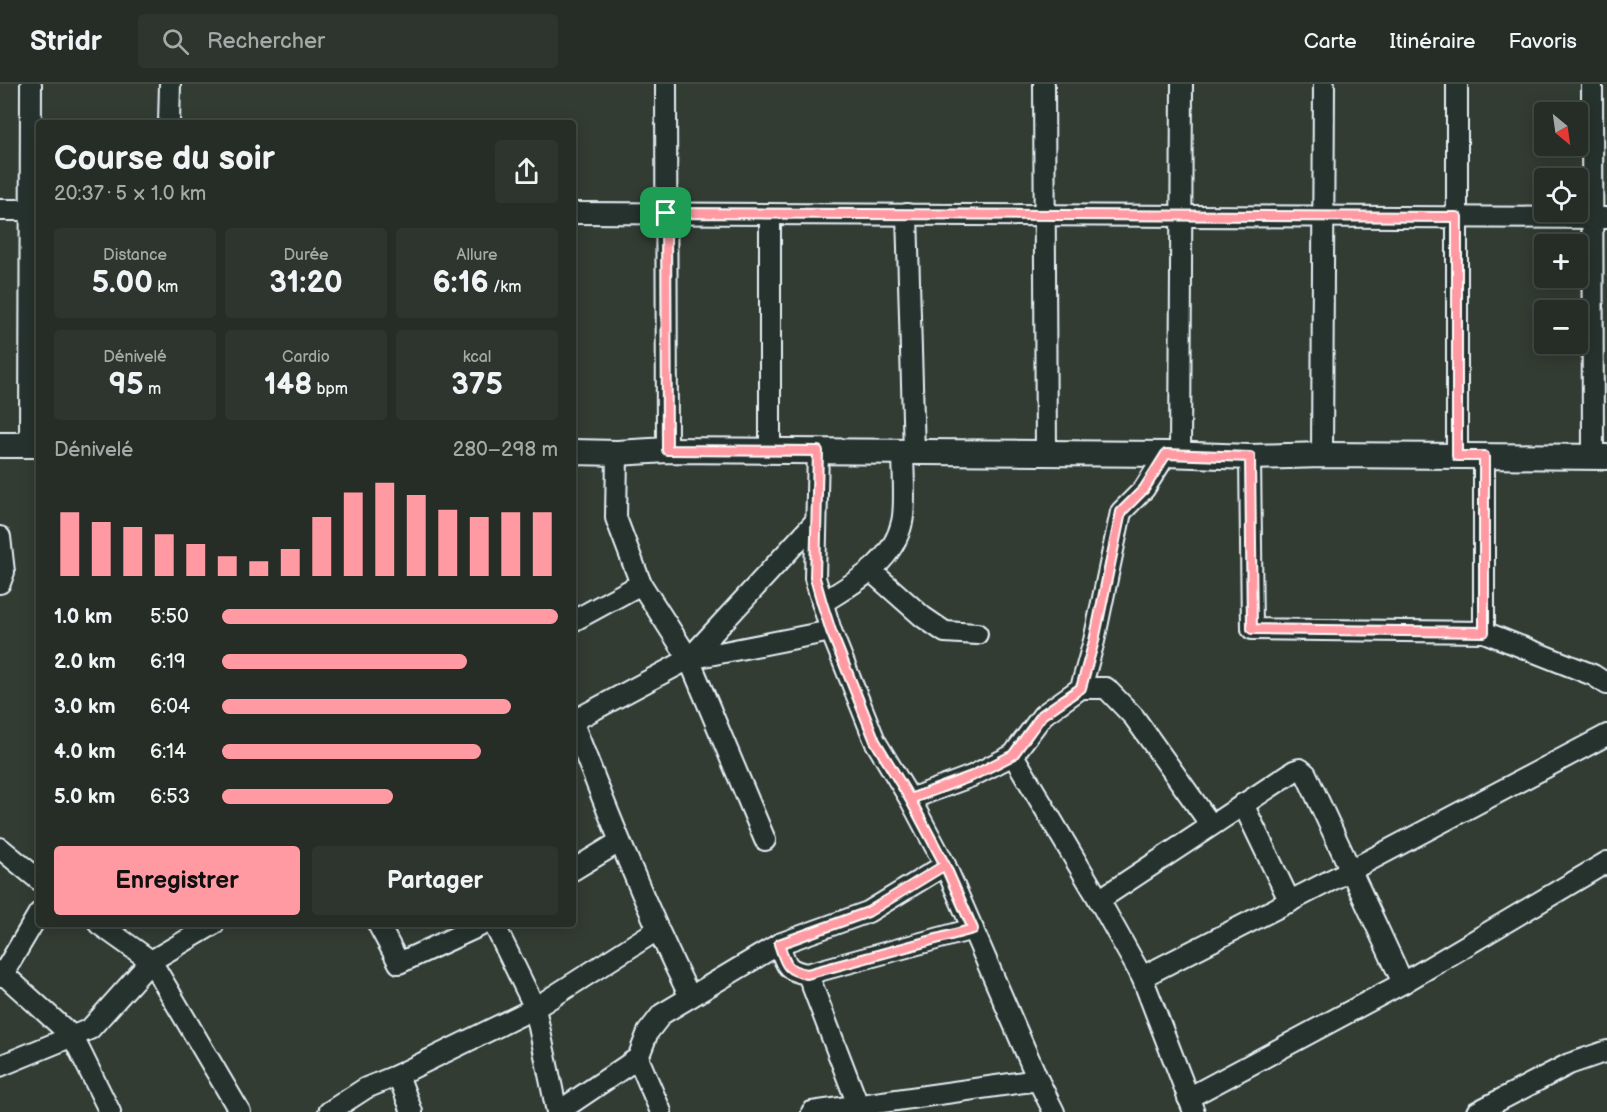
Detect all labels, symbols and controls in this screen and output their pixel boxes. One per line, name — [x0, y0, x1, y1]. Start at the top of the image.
search box — [138, 14, 558, 68]
text: Stridr — [30, 25, 102, 58]
icon: search — [159, 25, 192, 58]
text: Rechercher — [207, 28, 325, 55]
text: Carte — [1304, 29, 1357, 54]
text: Itinéraire — [1390, 29, 1476, 54]
text: Favoris — [1509, 29, 1577, 54]
north arrow — [1534, 102, 1588, 156]
map controls — [1534, 102, 1588, 354]
text: Course du soir — [54, 139, 275, 179]
button: share — [495, 140, 558, 203]
button: locate — [1534, 168, 1588, 222]
text: 20:37 · 5 × 1.0 km — [54, 182, 206, 206]
pin — [640, 187, 691, 238]
icon: arrive — [649, 196, 682, 229]
button: + — [1534, 234, 1588, 288]
text: Distance — [103, 246, 167, 265]
text: Durée — [283, 246, 329, 265]
text: Allure — [457, 246, 497, 265]
text: 5.00 — [92, 265, 153, 301]
text: 31:20 — [269, 265, 343, 301]
text: 6:16 — [433, 265, 489, 301]
text: km — [153, 278, 178, 297]
text: /km — [489, 278, 521, 297]
button: − — [1534, 300, 1588, 354]
text: Dénivelé — [103, 348, 167, 367]
text: Cardio — [282, 348, 330, 367]
text: kcal — [463, 348, 491, 367]
text: 95 — [109, 367, 144, 403]
text: 148 — [264, 367, 312, 403]
text: 375 — [451, 367, 503, 403]
text: m — [144, 380, 161, 399]
text: bpm — [312, 380, 348, 399]
text: Dénivelé — [54, 438, 133, 462]
text: 280–298 m — [453, 438, 558, 462]
text: 1.0 km — [54, 605, 112, 629]
text: 5:50 — [150, 605, 189, 629]
text: 2.0 km — [54, 650, 116, 674]
text: 6:19 — [150, 650, 186, 674]
text: 3.0 km — [54, 695, 115, 719]
text: 6:04 — [150, 695, 190, 719]
text: 4.0 km — [54, 740, 116, 764]
text: 6:14 — [150, 740, 186, 764]
text: 5.0 km — [54, 785, 115, 809]
text: 6:53 — [150, 785, 190, 809]
button: Enregistrer — [54, 846, 300, 915]
button: Partager — [312, 846, 558, 915]

